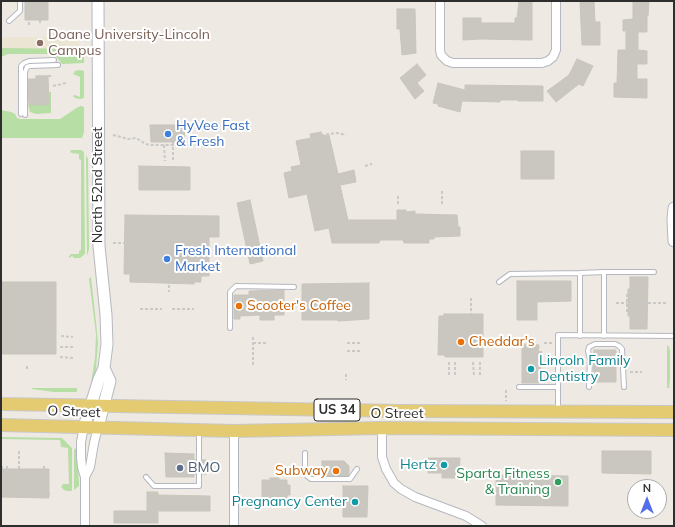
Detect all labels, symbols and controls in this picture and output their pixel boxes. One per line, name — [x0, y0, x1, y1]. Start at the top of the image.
place label: Doane University-Lincoln Campus — [48, 27, 210, 60]
marker: Doane University-Lincoln Campus — [35, 38, 45, 48]
place label: HyVee Fast & Fresh — [176, 118, 250, 150]
street label: North 52nd Street — [90, 127, 106, 243]
marker: HyVee Fast & Fresh — [163, 129, 173, 139]
place label: Fresh International Market — [175, 243, 296, 276]
marker: Fresh International Market — [162, 254, 172, 264]
place label: Scooter's Coffee — [247, 298, 351, 314]
marker: Scooter's Coffee — [234, 301, 244, 311]
place label: Cheddar's — [469, 334, 535, 350]
marker: Cheddar's — [456, 337, 466, 347]
place label: Lincoln Family Dentistry — [539, 353, 631, 386]
marker: Lincoln Family Dentistry — [526, 364, 536, 374]
road number: US 34 — [314, 399, 360, 421]
street label: O Street — [47, 403, 101, 421]
street label: O Street — [370, 406, 424, 422]
place label: Hertz — [400, 457, 436, 473]
place label: BMO — [188, 460, 220, 476]
marker: Hertz — [439, 460, 449, 470]
marker: BMO — [175, 463, 185, 473]
place label: Subway — [275, 463, 328, 479]
marker: Subway — [331, 466, 341, 476]
place label: Sparta Fitness & Training — [456, 466, 550, 498]
marker: Sparta Fitness & Training — [553, 477, 563, 487]
north arrow — [627, 479, 667, 519]
text: N — [643, 481, 651, 495]
place label: Pregnancy Center — [232, 494, 347, 510]
marker: Pregnancy Center — [350, 497, 360, 507]

